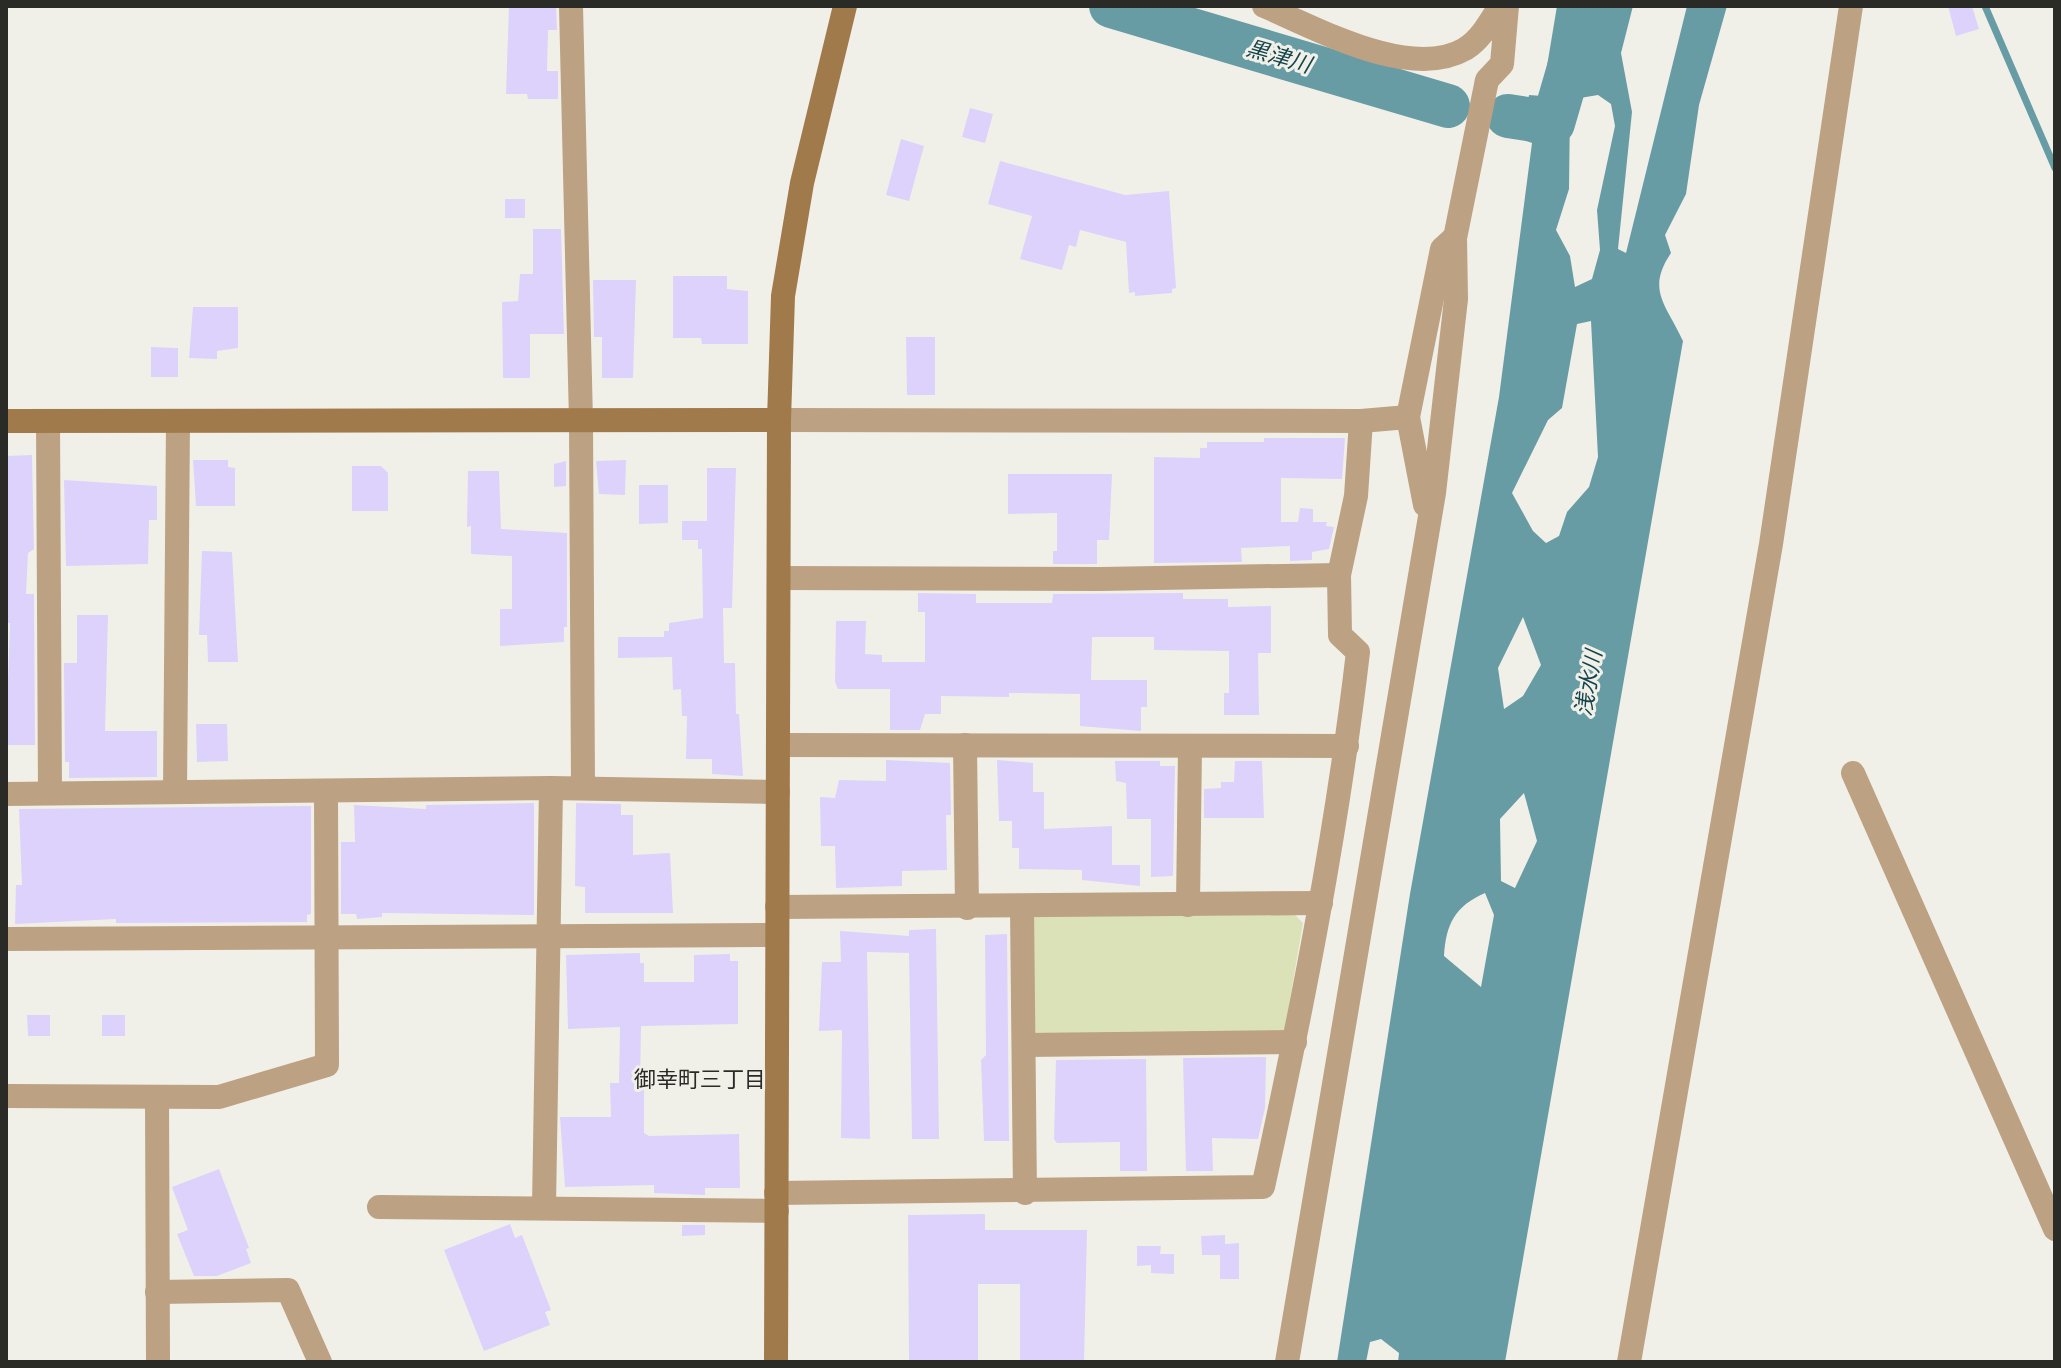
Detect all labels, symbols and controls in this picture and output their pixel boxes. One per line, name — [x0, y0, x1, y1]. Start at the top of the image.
water label: 黒津川 — [1243, 33, 1316, 79]
water label: 浅水川 — [1568, 646, 1608, 718]
district label: 御幸町三丁目 — [634, 1065, 766, 1093]

